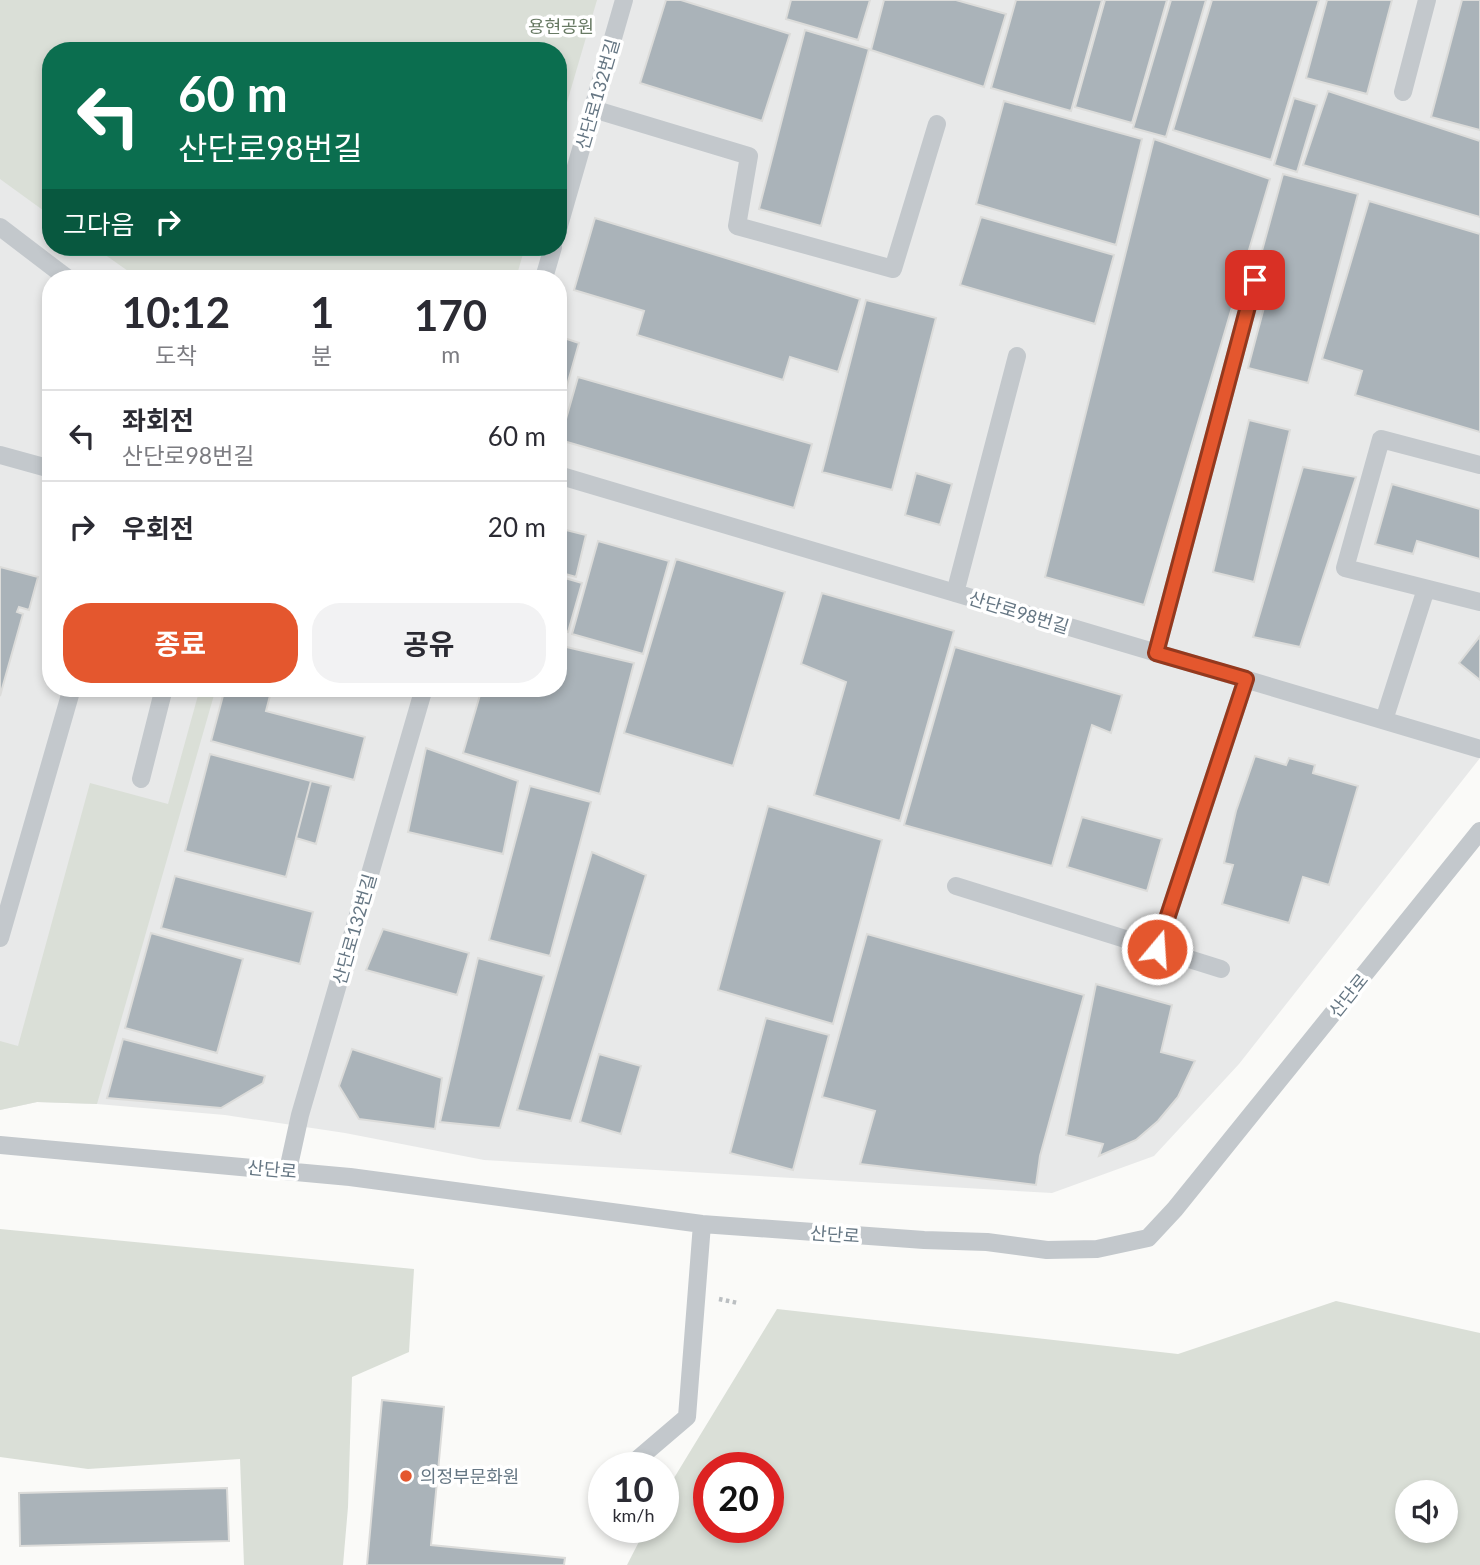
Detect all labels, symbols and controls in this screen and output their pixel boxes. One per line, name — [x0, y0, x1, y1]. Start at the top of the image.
park label: 용현공원 — [528, 15, 594, 37]
street label: 산단로132번길 — [571, 36, 623, 152]
text: 60 m — [178, 64, 288, 122]
icon: left — [63, 70, 154, 161]
text: 산단로98번길 — [178, 128, 362, 167]
icon: right — [149, 203, 187, 241]
text: 그다음 — [63, 208, 135, 240]
pin — [1225, 250, 1285, 310]
icon: arrive — [1236, 261, 1274, 299]
text: 10:12 — [122, 287, 230, 337]
text: 1 — [310, 287, 334, 337]
text: 170 — [414, 290, 487, 340]
text: m — [441, 340, 460, 368]
text: 도착 — [155, 341, 197, 369]
text: 분 — [311, 341, 333, 369]
text: 좌회전 — [122, 404, 194, 436]
icon: left — [63, 417, 101, 455]
text: 60 m — [488, 420, 546, 452]
text: 산단로98번길 — [122, 441, 254, 469]
icon: right — [63, 508, 101, 546]
text: 20 m — [488, 511, 546, 543]
text: 우회전 — [122, 512, 194, 544]
street label: 산단로98번길 — [966, 586, 1072, 638]
button: 종료 — [63, 603, 298, 683]
button: 공유 — [312, 603, 546, 683]
street label: 산단로132번길 — [328, 871, 380, 987]
position arrow — [1120, 912, 1194, 986]
street label: 산단로 — [1324, 969, 1372, 1021]
street label: 산단로 — [246, 1156, 298, 1182]
street label: 산단로 — [809, 1221, 861, 1247]
speed limit sign: 20 — [693, 1452, 784, 1543]
place label: 의정부문화원 — [420, 1465, 519, 1487]
text: 10 — [613, 1467, 654, 1509]
marker: 의정부문화원 — [398, 1468, 414, 1484]
map controls — [1395, 1480, 1458, 1543]
button: sound — [1395, 1480, 1458, 1543]
text: km/h — [612, 1504, 655, 1526]

